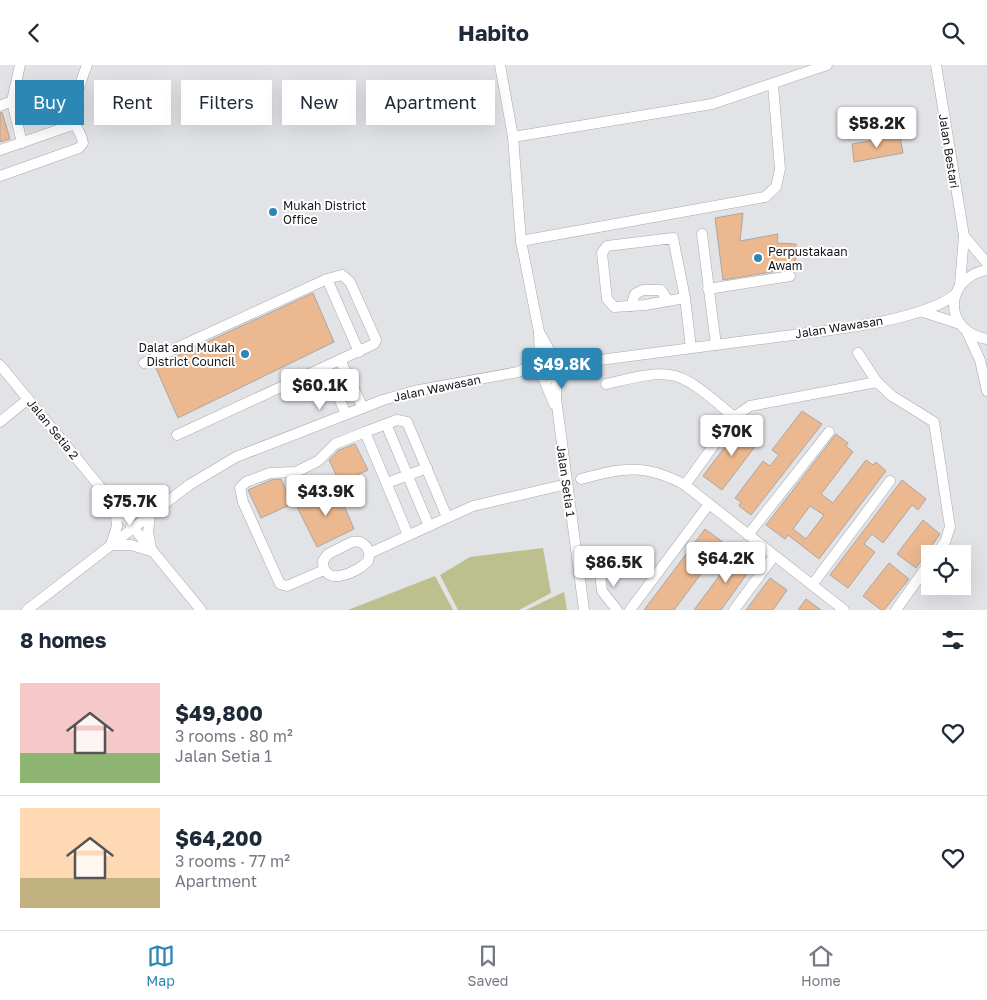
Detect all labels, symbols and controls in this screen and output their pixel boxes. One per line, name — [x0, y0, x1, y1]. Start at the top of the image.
icon: back — [20, 19, 48, 47]
text: Habito — [458, 19, 529, 46]
icon: search — [939, 19, 967, 47]
chip: Buy — [15, 80, 84, 125]
chip: Rent — [94, 80, 171, 125]
chip: Filters — [181, 80, 272, 125]
chip: New — [282, 80, 356, 125]
chip: Apartment — [366, 80, 495, 125]
pin: $58.2K — [836, 107, 918, 149]
text: $58.2K — [848, 113, 906, 133]
street label: Jalan Bestari — [936, 113, 962, 189]
place label: Mukah District Office — [283, 198, 367, 227]
marker: Mukah District Office — [267, 206, 279, 218]
place label: Perpustakaan Awam — [768, 244, 848, 273]
marker: Perpustakaan Awam — [752, 252, 764, 264]
street label: Jalan Wawasan — [794, 313, 884, 341]
place label: Dalat and Mukah District Council — [139, 340, 235, 369]
pin: $49.8K — [521, 347, 603, 390]
marker: Dalat and Mukah District Council — [239, 348, 251, 360]
text: $49.8K — [533, 354, 591, 374]
pin: $60.1K — [279, 369, 361, 411]
street label: Jalan Wawasan — [392, 371, 482, 405]
text: $60.1K — [292, 375, 348, 395]
street label: Jalan Setia 2 — [24, 396, 82, 462]
pin: $70K — [702, 415, 762, 457]
text: $70K — [711, 421, 753, 441]
street label: Jalan Setia 1 — [554, 444, 579, 518]
pin: $43.9K — [285, 475, 367, 517]
text: $43.9K — [297, 481, 355, 501]
pin: $75.7K — [89, 485, 171, 527]
text: $75.7K — [103, 491, 157, 511]
pin: $64.2K — [685, 541, 767, 584]
pin: $86.5K — [573, 545, 655, 588]
map controls — [921, 545, 971, 595]
button: locate — [921, 545, 971, 595]
text: $64.2K — [697, 548, 755, 568]
text: $86.5K — [585, 552, 643, 572]
icon: filters — [939, 626, 967, 654]
text: 8 homes — [20, 627, 107, 653]
text: $49,800 — [175, 700, 263, 726]
icon: home — [60, 703, 120, 763]
icon: heart — [939, 719, 967, 747]
text: 3 rooms · 80 m² — [175, 726, 293, 746]
text: Jalan Setia 1 — [175, 746, 272, 766]
text: $64,200 — [175, 825, 262, 851]
icon: home — [60, 828, 120, 888]
icon: heart — [939, 844, 967, 872]
text: 3 rooms · 77 m² — [175, 851, 290, 871]
text: Apartment — [175, 871, 257, 891]
tab: Map — [146, 942, 175, 989]
tab: Saved — [468, 942, 508, 989]
tab: Home — [801, 942, 841, 989]

